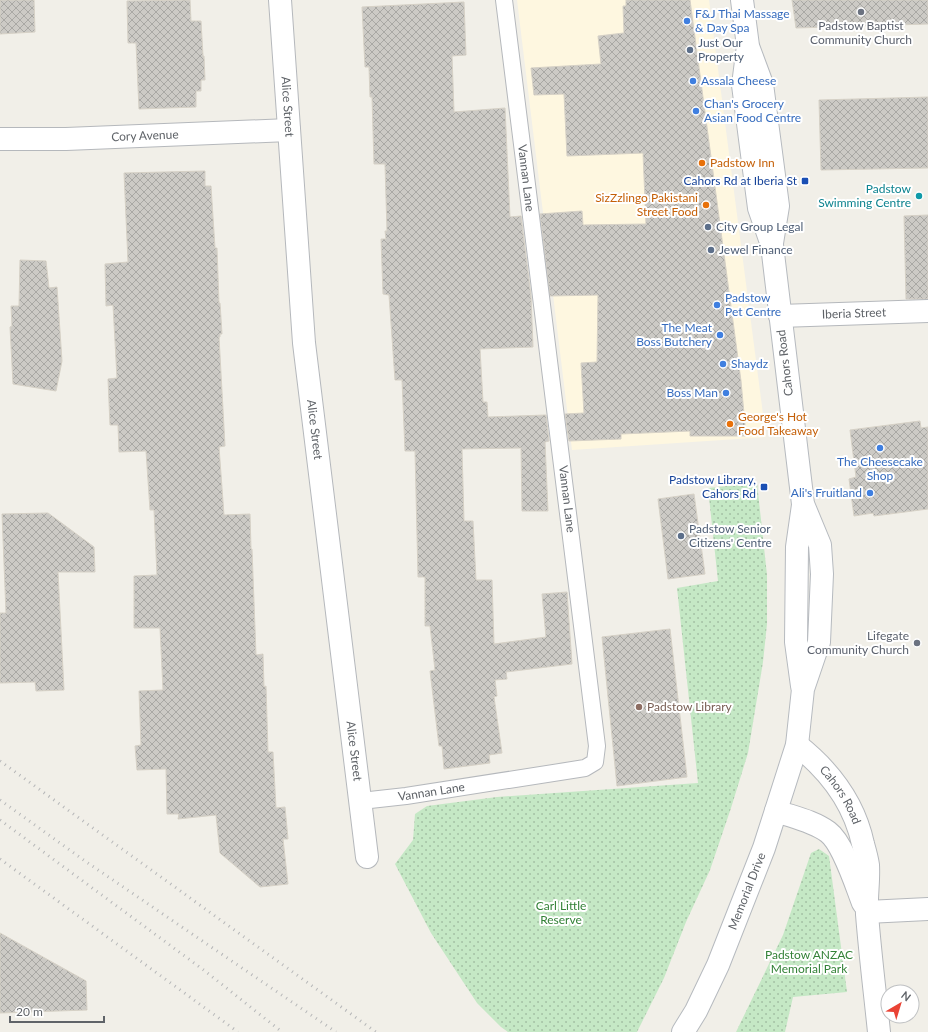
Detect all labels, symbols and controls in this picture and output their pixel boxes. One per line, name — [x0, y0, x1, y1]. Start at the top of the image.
place label: F&J Thai Massage & Day Spa — [695, 6, 790, 35]
marker: Padstow Baptist Community Church — [856, 7, 866, 17]
marker: F&J Thai Massage & Day Spa — [682, 16, 692, 26]
place label: Padstow Baptist Community Church — [810, 18, 912, 47]
place label: Just Our Property — [698, 35, 745, 64]
marker: Just Our Property — [685, 45, 695, 55]
place label: Assala Cheese — [701, 73, 776, 88]
street label: Alice Street — [278, 76, 298, 138]
marker: Assala Cheese — [688, 76, 698, 86]
place label: Chan's Grocery Asian Food Centre — [704, 96, 801, 125]
marker: Chan's Grocery Asian Food Centre — [691, 106, 701, 116]
street label: Cory Avenue — [111, 126, 179, 144]
street label: Vannan Lane — [515, 144, 538, 212]
place label: Padstow Inn — [710, 155, 775, 170]
marker: Padstow Inn — [697, 158, 707, 168]
place label: Cahors Rd at Iberia St — [684, 173, 798, 188]
marker: Cahors Rd at Iberia St — [800, 176, 810, 186]
place label: Padstow Swimming Centre — [818, 181, 912, 210]
place label: SizZzlingo Pakistani Street Food — [595, 190, 698, 219]
marker: Padstow Swimming Centre — [914, 191, 924, 201]
marker: SizZzlingo Pakistani Street Food — [701, 200, 711, 210]
place label: City Group Legal — [716, 219, 803, 234]
marker: City Group Legal — [703, 222, 713, 232]
place label: Jewel Finance — [719, 242, 793, 257]
marker: Jewel Finance — [706, 245, 716, 255]
place label: Padstow Pet Centre — [725, 290, 781, 319]
marker: Padstow Pet Centre — [712, 300, 722, 310]
street label: Iberia Street — [822, 304, 887, 322]
place label: The Meat Boss Butchery — [636, 320, 713, 349]
street label: Cahors Road — [773, 329, 796, 397]
marker: The Meat Boss Butchery — [715, 330, 725, 340]
place label: Shaydz — [731, 356, 769, 371]
marker: Shaydz — [718, 359, 728, 369]
place label: Boss Man — [666, 385, 718, 400]
marker: Boss Man — [721, 388, 731, 398]
street label: Alice Street — [304, 398, 326, 461]
place label: George's Hot Food Takeaway — [738, 409, 819, 438]
marker: George's Hot Food Takeaway — [725, 419, 735, 429]
marker: The Cheesecake Shop — [875, 443, 885, 453]
place label: The Cheesecake Shop — [837, 454, 923, 483]
street label: Vannan Lane — [556, 465, 579, 533]
place label: Padstow Library, Cahors Rd — [669, 472, 756, 501]
marker: Padstow Library, Cahors Rd — [759, 482, 769, 492]
place label: Ali's Fruitland — [791, 485, 862, 500]
marker: Ali's Fruitland — [865, 488, 875, 498]
place label: Padstow Senior Citizens' Centre — [689, 521, 772, 550]
marker: Padstow Senior Citizens' Centre — [676, 531, 686, 541]
place label: Lifegate Community Church — [807, 628, 909, 657]
marker: Lifegate Community Church — [912, 638, 922, 648]
place label: Padstow Library — [647, 699, 732, 714]
marker: Padstow Library — [634, 702, 644, 712]
street label: Alice Street — [343, 720, 366, 783]
street label: Cahors Road — [817, 762, 865, 826]
street label: Vannan Lane — [397, 779, 466, 804]
street label: Memorial Drive — [725, 850, 769, 932]
park label: Carl Little Reserve — [536, 898, 586, 927]
park label: Padstow ANZAC Memorial Park — [765, 947, 853, 976]
north arrow — [880, 984, 920, 1024]
text: N — [899, 988, 914, 1003]
scale bar — [10, 998, 104, 1024]
text: 20 m — [16, 1004, 43, 1019]

